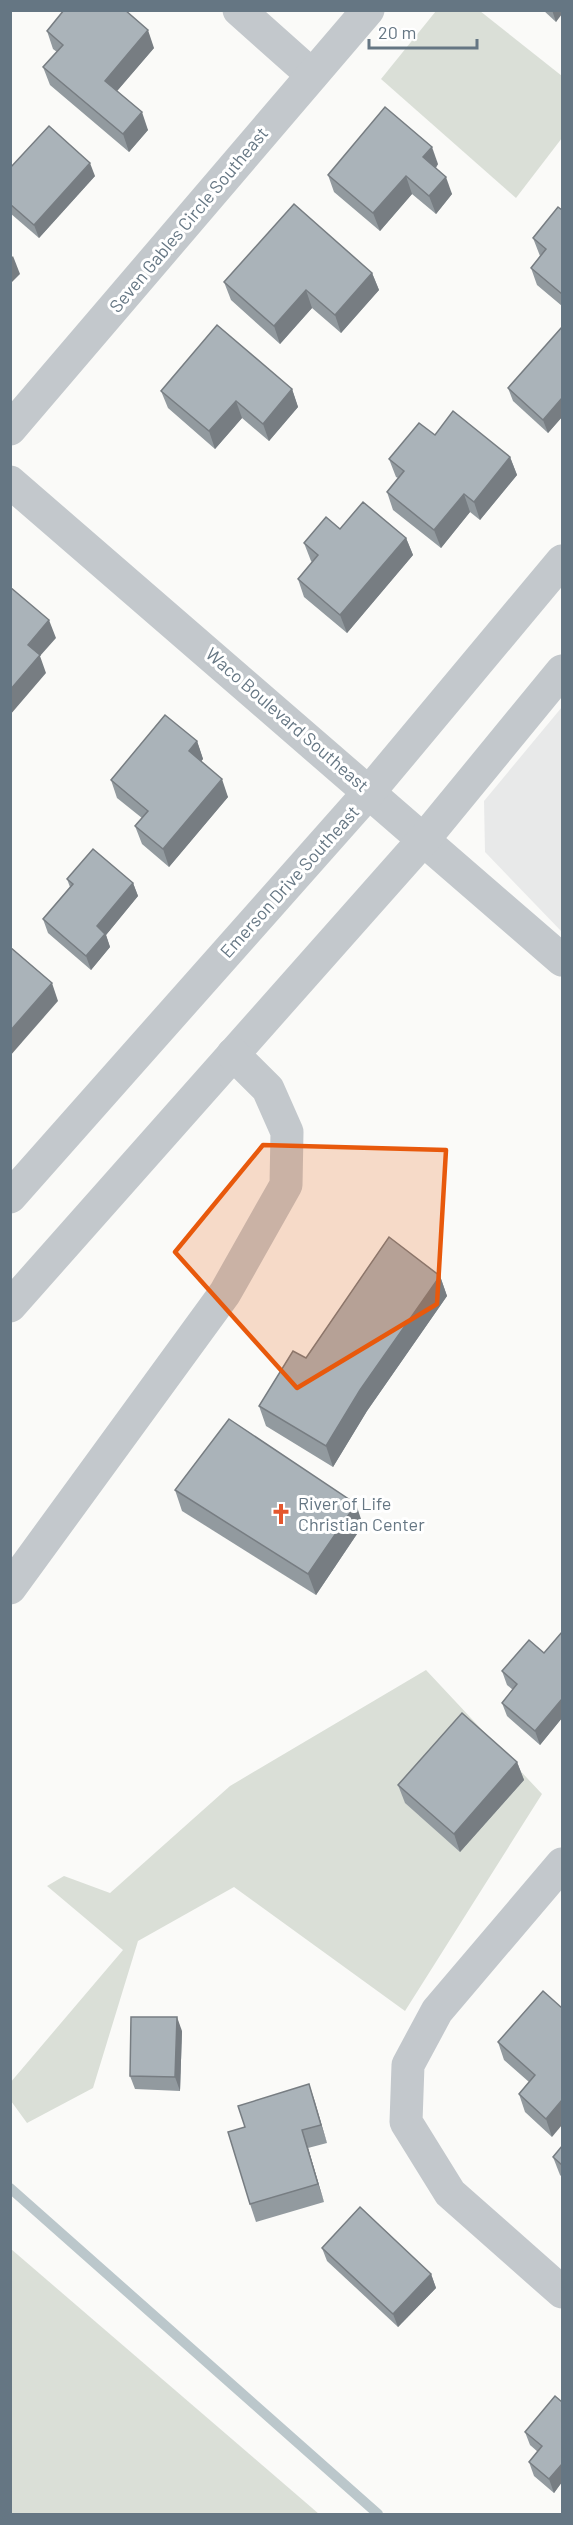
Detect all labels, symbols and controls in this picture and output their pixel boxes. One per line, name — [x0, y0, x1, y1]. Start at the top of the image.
scale bar — [369, 12, 477, 50]
text: 20 m — [378, 21, 416, 43]
street label: Seven Gables Circle Southeast — [104, 122, 272, 317]
street label: Waco Boulevard Southeast — [202, 643, 374, 796]
street label: Emerson Drive Southeast — [215, 801, 363, 962]
place label: River of Life Christian Center — [298, 1492, 425, 1535]
church icon: River of Life Christian Center — [269, 1502, 293, 1526]

